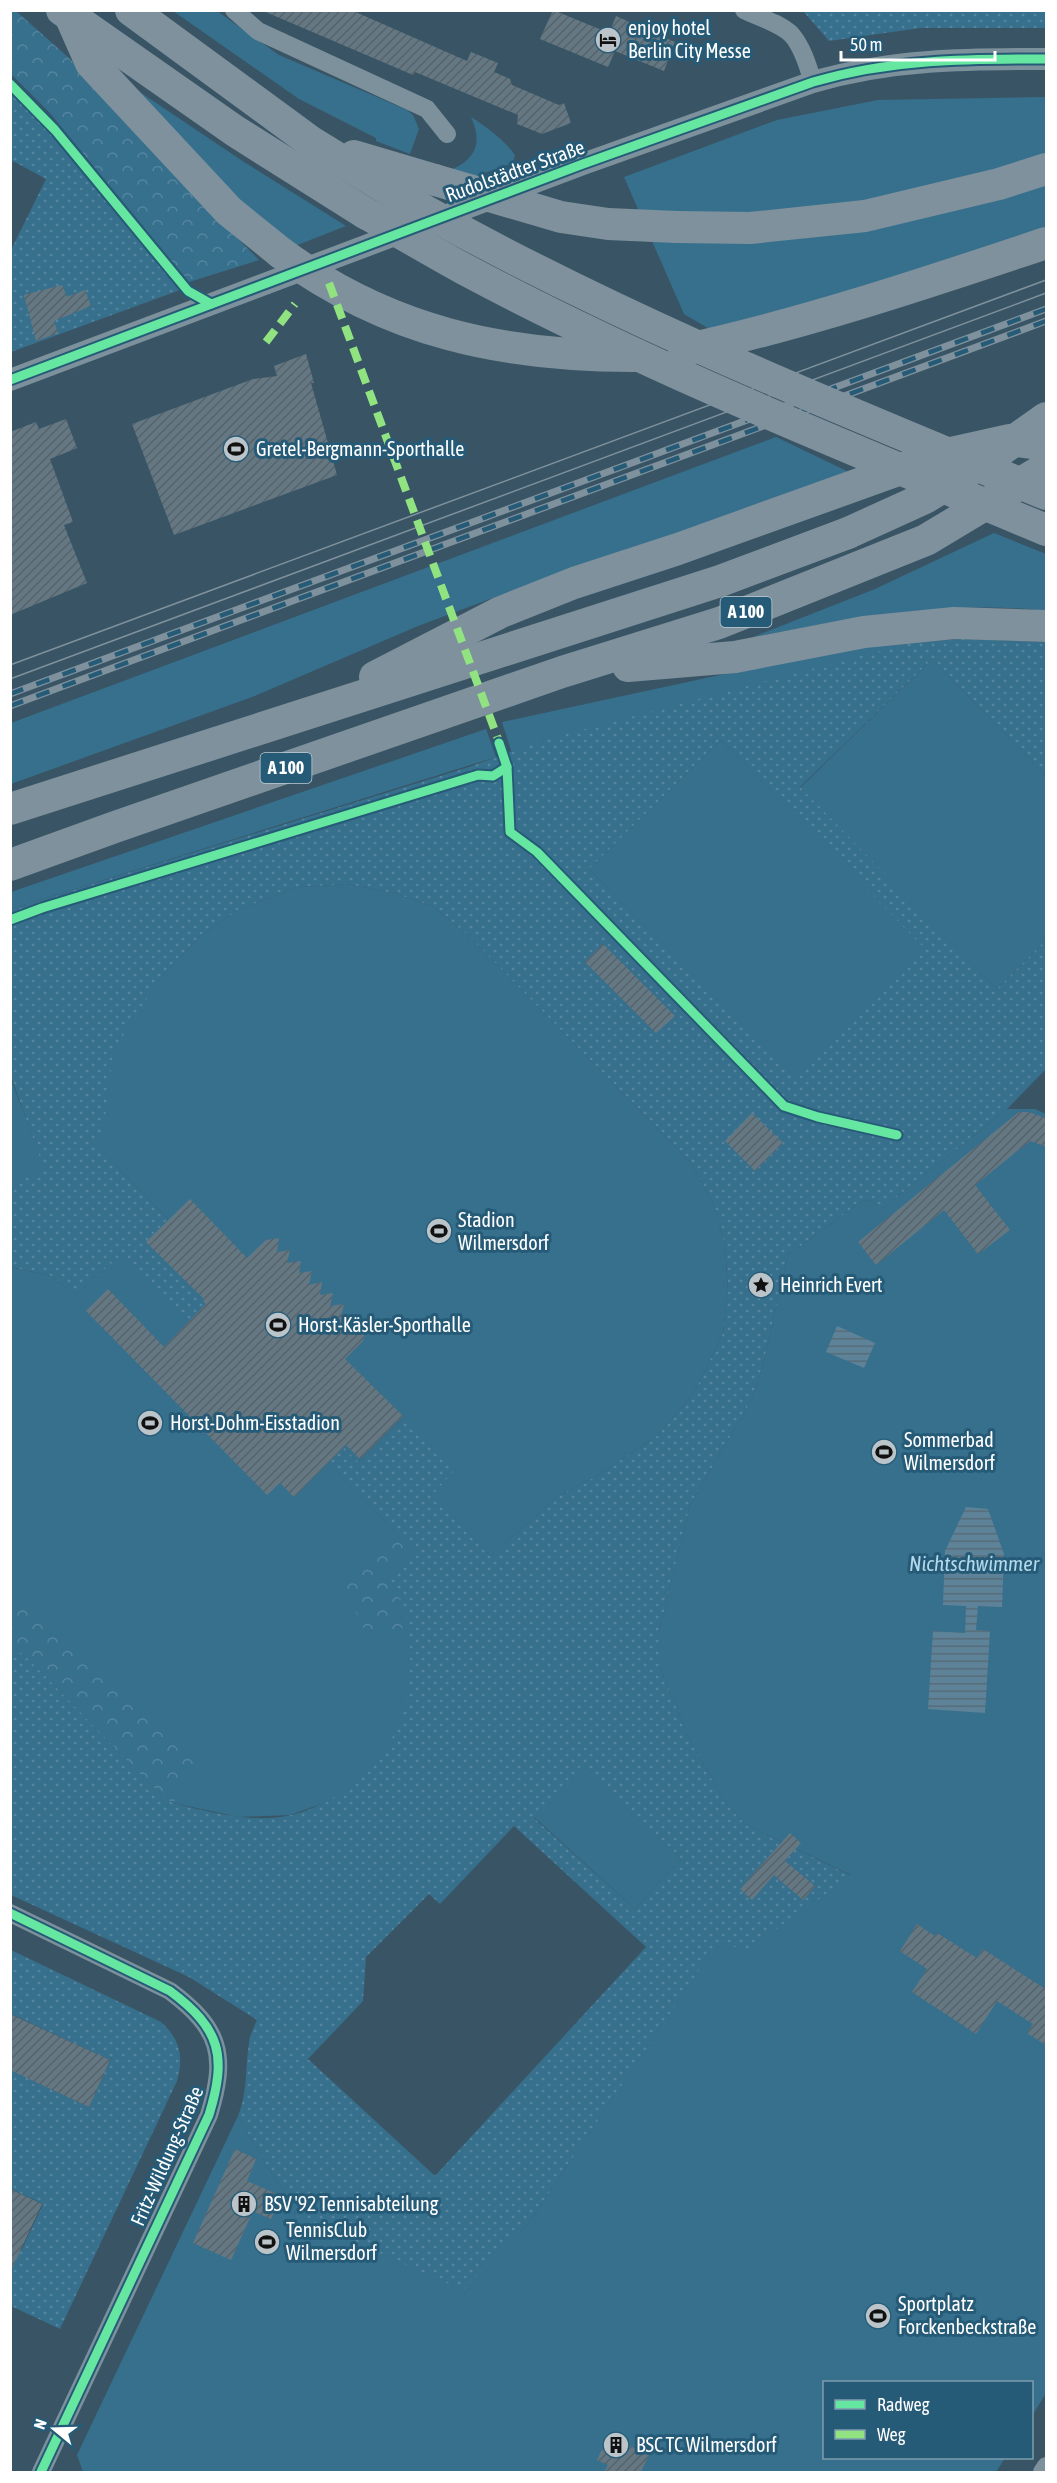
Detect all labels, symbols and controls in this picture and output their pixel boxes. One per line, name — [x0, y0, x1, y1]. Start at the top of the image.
place label: enjoy hotel Berlin City Messe — [628, 16, 751, 62]
scale bar — [841, 24, 996, 62]
hotel icon: enjoy hotel Berlin City Messe — [593, 25, 623, 55]
text: 50 m — [850, 34, 882, 55]
street label: Rudolstädter Straße — [442, 135, 587, 206]
sports icon: Gretel-Bergmann-Sporthalle — [221, 434, 251, 464]
place label: Gretel-Bergmann-Sporthalle — [256, 437, 464, 460]
road number: A 100 — [720, 597, 771, 627]
road number: A 100 — [260, 753, 312, 783]
place label: Stadion Wilmersdorf — [458, 1208, 549, 1254]
sports icon: Stadion Wilmersdorf — [424, 1216, 454, 1246]
place icon: Heinrich Evert — [746, 1270, 776, 1300]
place label: Heinrich Evert — [780, 1273, 883, 1296]
sports icon: Horst-Käsler-Sporthalle — [263, 1310, 293, 1340]
place label: Horst-Käsler-Sporthalle — [298, 1313, 471, 1336]
sports icon: Horst-Dohm-Eisstadion — [135, 1408, 165, 1438]
place label: Horst-Dohm-Eisstadion — [170, 1411, 340, 1434]
place label: Sommerbad Wilmersdorf — [904, 1428, 995, 1474]
sports icon: Sommerbad Wilmersdorf — [869, 1437, 899, 1467]
water label: Nichtschwimmer — [909, 1551, 1040, 1575]
street label: Fritz-Wildung-Straße — [125, 2083, 208, 2229]
building icon: BSV '92 Tennisabteilung — [229, 2189, 259, 2219]
place label: BSV '92 Tennisabteilung — [264, 2192, 439, 2215]
place label: TennisClub Wilmersdorf — [286, 2218, 377, 2264]
sports icon: TennisClub Wilmersdorf — [252, 2227, 282, 2257]
place label: Sportplatz Forckenbeckstraße — [898, 2292, 1036, 2338]
sports icon: Sportplatz Forckenbeckstraße — [863, 2301, 893, 2331]
legend — [823, 2381, 1033, 2459]
text: Radweg — [877, 2394, 930, 2415]
north arrow — [24, 2399, 84, 2459]
text: N — [30, 2417, 50, 2432]
text: Weg — [877, 2424, 906, 2445]
building icon: BSC TC Wilmersdorf — [601, 2430, 631, 2460]
place label: BSC TC Wilmersdorf — [636, 2433, 777, 2456]

